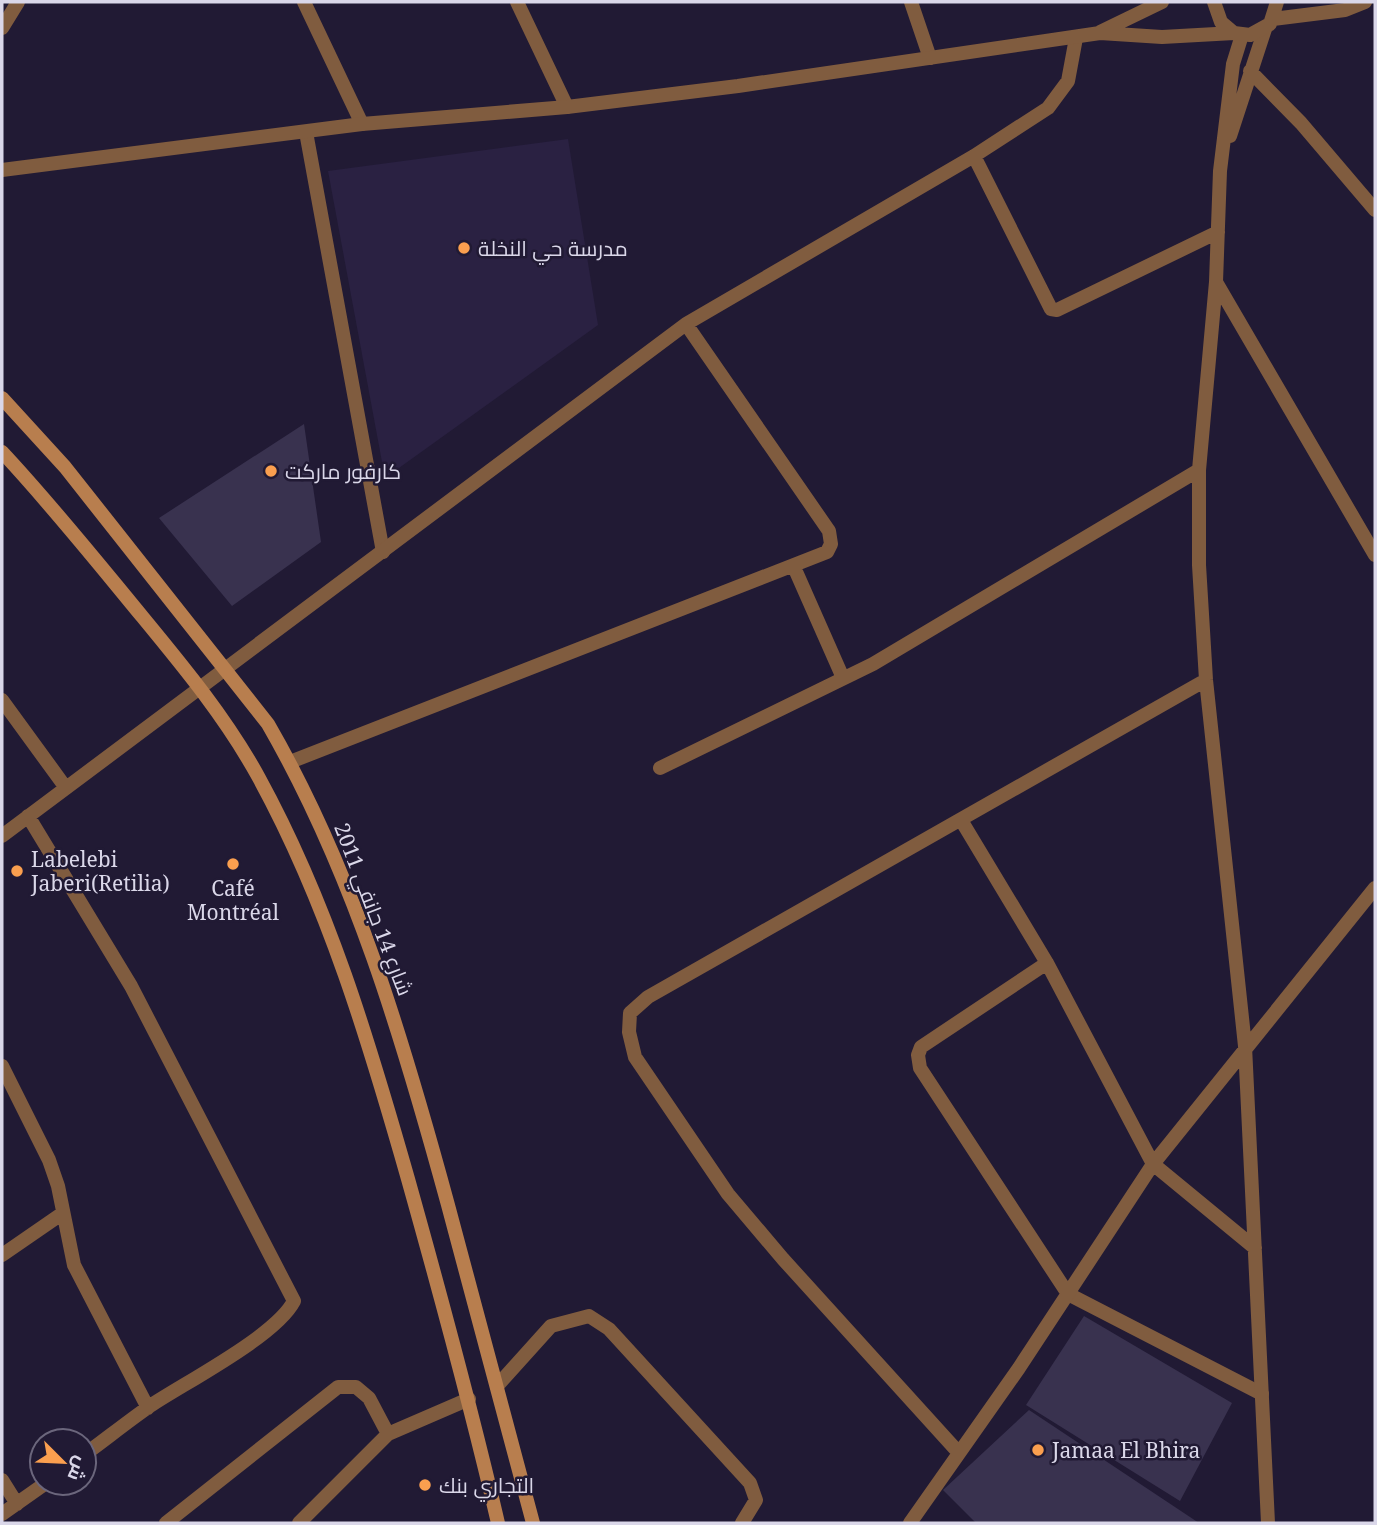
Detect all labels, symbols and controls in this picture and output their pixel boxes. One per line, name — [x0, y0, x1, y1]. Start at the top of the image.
place label: مدرسة حي النخلة — [478, 234, 628, 265]
marker: مدرسة حي النخلة — [456, 240, 472, 256]
place label: كارفور ماركت — [285, 457, 401, 485]
marker: كارفور ماركت — [263, 463, 279, 479]
street label: شارع 14 جانفي 2011 — [325, 819, 420, 1001]
place label: Labelebi Jaberi(Retilia) — [30, 845, 170, 897]
marker: Café Montréal — [225, 856, 241, 872]
marker: Labelebi Jaberi(Retilia) — [9, 863, 25, 879]
place label: Café Montréal — [187, 874, 280, 926]
north arrow — [28, 1427, 98, 1497]
place label: Jamaa El Bhira — [1051, 1436, 1200, 1464]
marker: Jamaa El Bhira — [1030, 1442, 1046, 1458]
text: ش — [62, 1452, 95, 1485]
place label: التجاري بنك — [439, 1471, 534, 1502]
marker: التجاري بنك — [417, 1477, 433, 1493]

